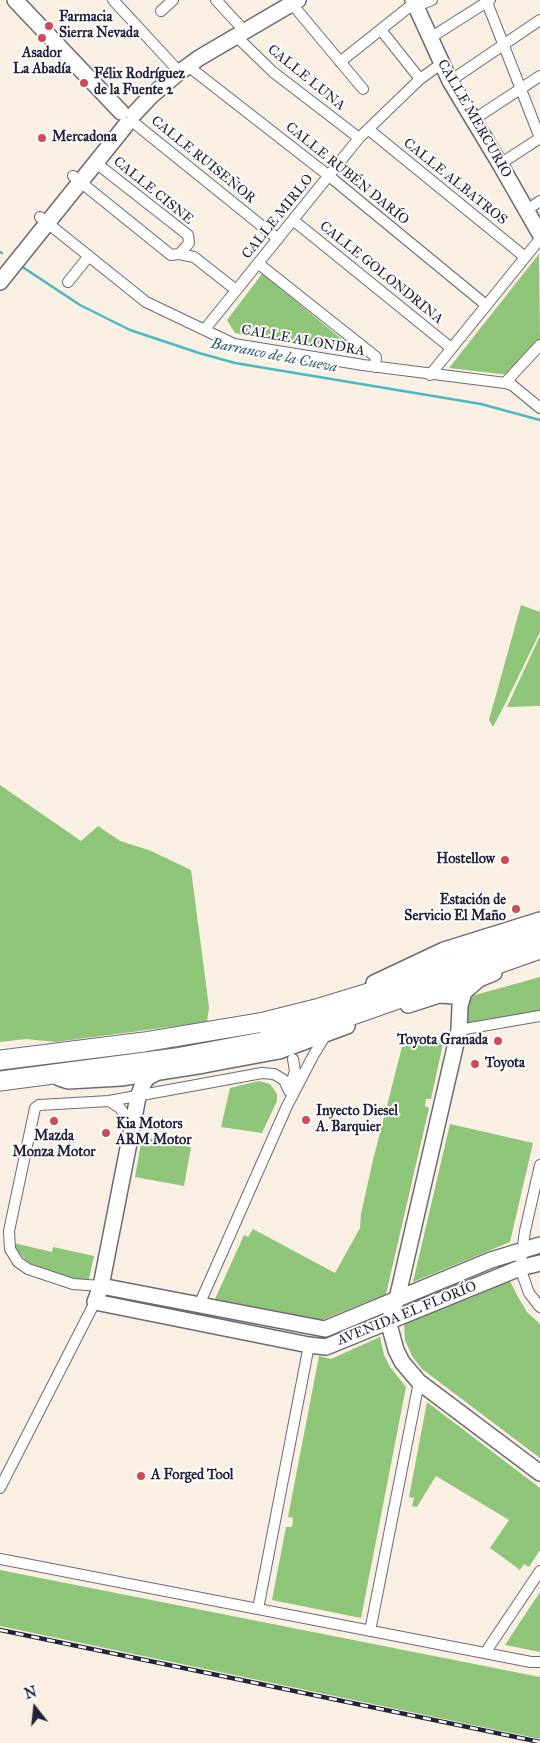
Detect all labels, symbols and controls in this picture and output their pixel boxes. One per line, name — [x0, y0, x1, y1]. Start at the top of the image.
place label: Farmacia Sierra Nevada — [59, 10, 139, 42]
marker: Farmacia Sierra Nevada — [43, 20, 55, 32]
marker: Asador La Abadía — [36, 32, 48, 44]
street label: CALLE LUNA — [264, 42, 348, 114]
place label: Asador La Abadía — [13, 46, 71, 78]
street label: CALLE MERCURIO — [433, 57, 515, 181]
place label: Félix Rodríguez de la Fuente 2 — [94, 67, 185, 100]
marker: Félix Rodríguez de la Fuente 2 — [78, 77, 90, 89]
street label: CALLE RUISEÑOR — [147, 113, 259, 207]
street label: CALLE RUBÉN DARÍO — [282, 119, 412, 229]
place label: Mercadona — [52, 130, 117, 146]
marker: Mercadona — [36, 132, 48, 144]
street label: CALLE ALBATROS — [400, 135, 510, 229]
street label: CALLE CISNE — [110, 154, 196, 228]
street label: CALLE MIRLO — [239, 171, 317, 263]
street label: CALLE GOLONDRINA — [316, 218, 446, 328]
street label: CALLE ALONDRA — [240, 322, 366, 360]
water label: Barranco de la Cueva — [209, 335, 339, 377]
place label: Hostellow — [436, 852, 495, 868]
marker: Hostellow — [499, 854, 511, 866]
place label: Estación de Servicio El Maño — [404, 893, 506, 926]
marker: Estación de Servicio El Maño — [510, 903, 522, 915]
place label: Toyota Granada — [397, 1033, 488, 1049]
marker: Toyota Granada — [492, 1035, 504, 1047]
place label: Toyota — [485, 1056, 525, 1072]
marker: Toyota — [469, 1058, 481, 1070]
place label: Inyecto Diesel A. Barquier — [316, 1104, 398, 1136]
marker: Inyecto Diesel A. Barquier — [300, 1114, 312, 1126]
marker: Mazda Monza Motor — [48, 1115, 60, 1127]
place label: Kia Motors ARM Motor — [116, 1117, 191, 1150]
marker: Kia Motors ARM Motor — [100, 1127, 112, 1139]
place label: Mazda Monza Motor — [12, 1129, 96, 1162]
street label: AVENIDA EL FLORÍO — [335, 1278, 479, 1350]
place label: A Forged Tool — [151, 1468, 234, 1484]
marker: A Forged Tool — [135, 1470, 147, 1482]
north arrow — [10, 1683, 60, 1733]
text: N — [23, 1683, 39, 1703]

